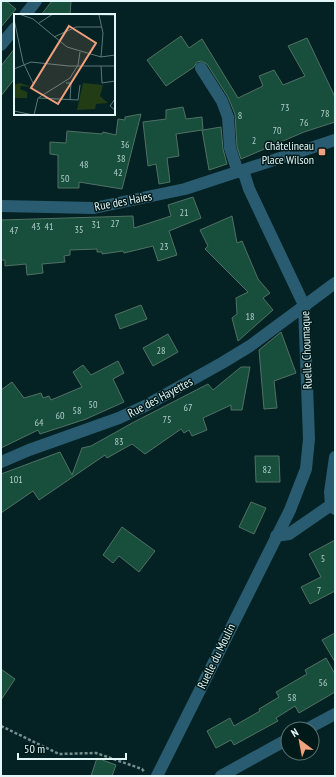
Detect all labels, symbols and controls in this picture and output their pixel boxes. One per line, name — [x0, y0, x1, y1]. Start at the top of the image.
inset map — [14, 14, 115, 115]
house number: 73 — [281, 101, 290, 114]
house number: 78 — [321, 107, 330, 120]
house number: 8 — [238, 109, 242, 122]
house number: 76 — [300, 116, 309, 129]
house number: 70 — [273, 124, 282, 137]
house number: 2 — [252, 134, 256, 147]
house number: 36 — [121, 138, 130, 151]
place label: Châtelineau Place Wilson — [262, 138, 314, 167]
marker: Châtelineau Place Wilson — [317, 147, 327, 157]
house number: 38 — [117, 152, 126, 165]
house number: 48 — [80, 158, 89, 171]
house number: 42 — [114, 166, 123, 179]
house number: 50 — [61, 172, 70, 185]
street label: Rue des Haies — [93, 188, 153, 214]
house number: 21 — [180, 206, 189, 219]
house number: 27 — [111, 217, 120, 230]
house number: 31 — [92, 218, 101, 231]
house number: 43 — [32, 220, 41, 233]
house number: 41 — [45, 220, 54, 233]
house number: 35 — [75, 223, 84, 236]
house number: 47 — [10, 224, 19, 237]
house number: 23 — [160, 240, 169, 253]
house number: 18 — [246, 310, 255, 323]
street label: Ruelle Choumaque — [297, 311, 315, 389]
house number: 28 — [157, 344, 166, 357]
street label: Rue des Hayettes — [125, 374, 195, 420]
house number: 50 — [89, 398, 98, 411]
house number: 67 — [184, 401, 193, 414]
house number: 58 — [73, 404, 82, 417]
house number: 60 — [56, 409, 65, 422]
house number: 75 — [163, 413, 172, 426]
house number: 64 — [35, 416, 44, 429]
house number: 83 — [115, 435, 124, 448]
house number: 82 — [263, 463, 272, 476]
house number: 101 — [9, 473, 23, 486]
house number: 5 — [321, 552, 325, 565]
house number: 7 — [317, 584, 321, 597]
street label: Ruelle du Moulin — [194, 621, 238, 691]
house number: 56 — [319, 676, 328, 689]
house number: 58 — [288, 691, 297, 704]
north arrow — [280, 721, 320, 761]
text: N — [288, 725, 301, 740]
scale bar — [18, 735, 126, 761]
text: 50 m — [24, 741, 45, 756]

